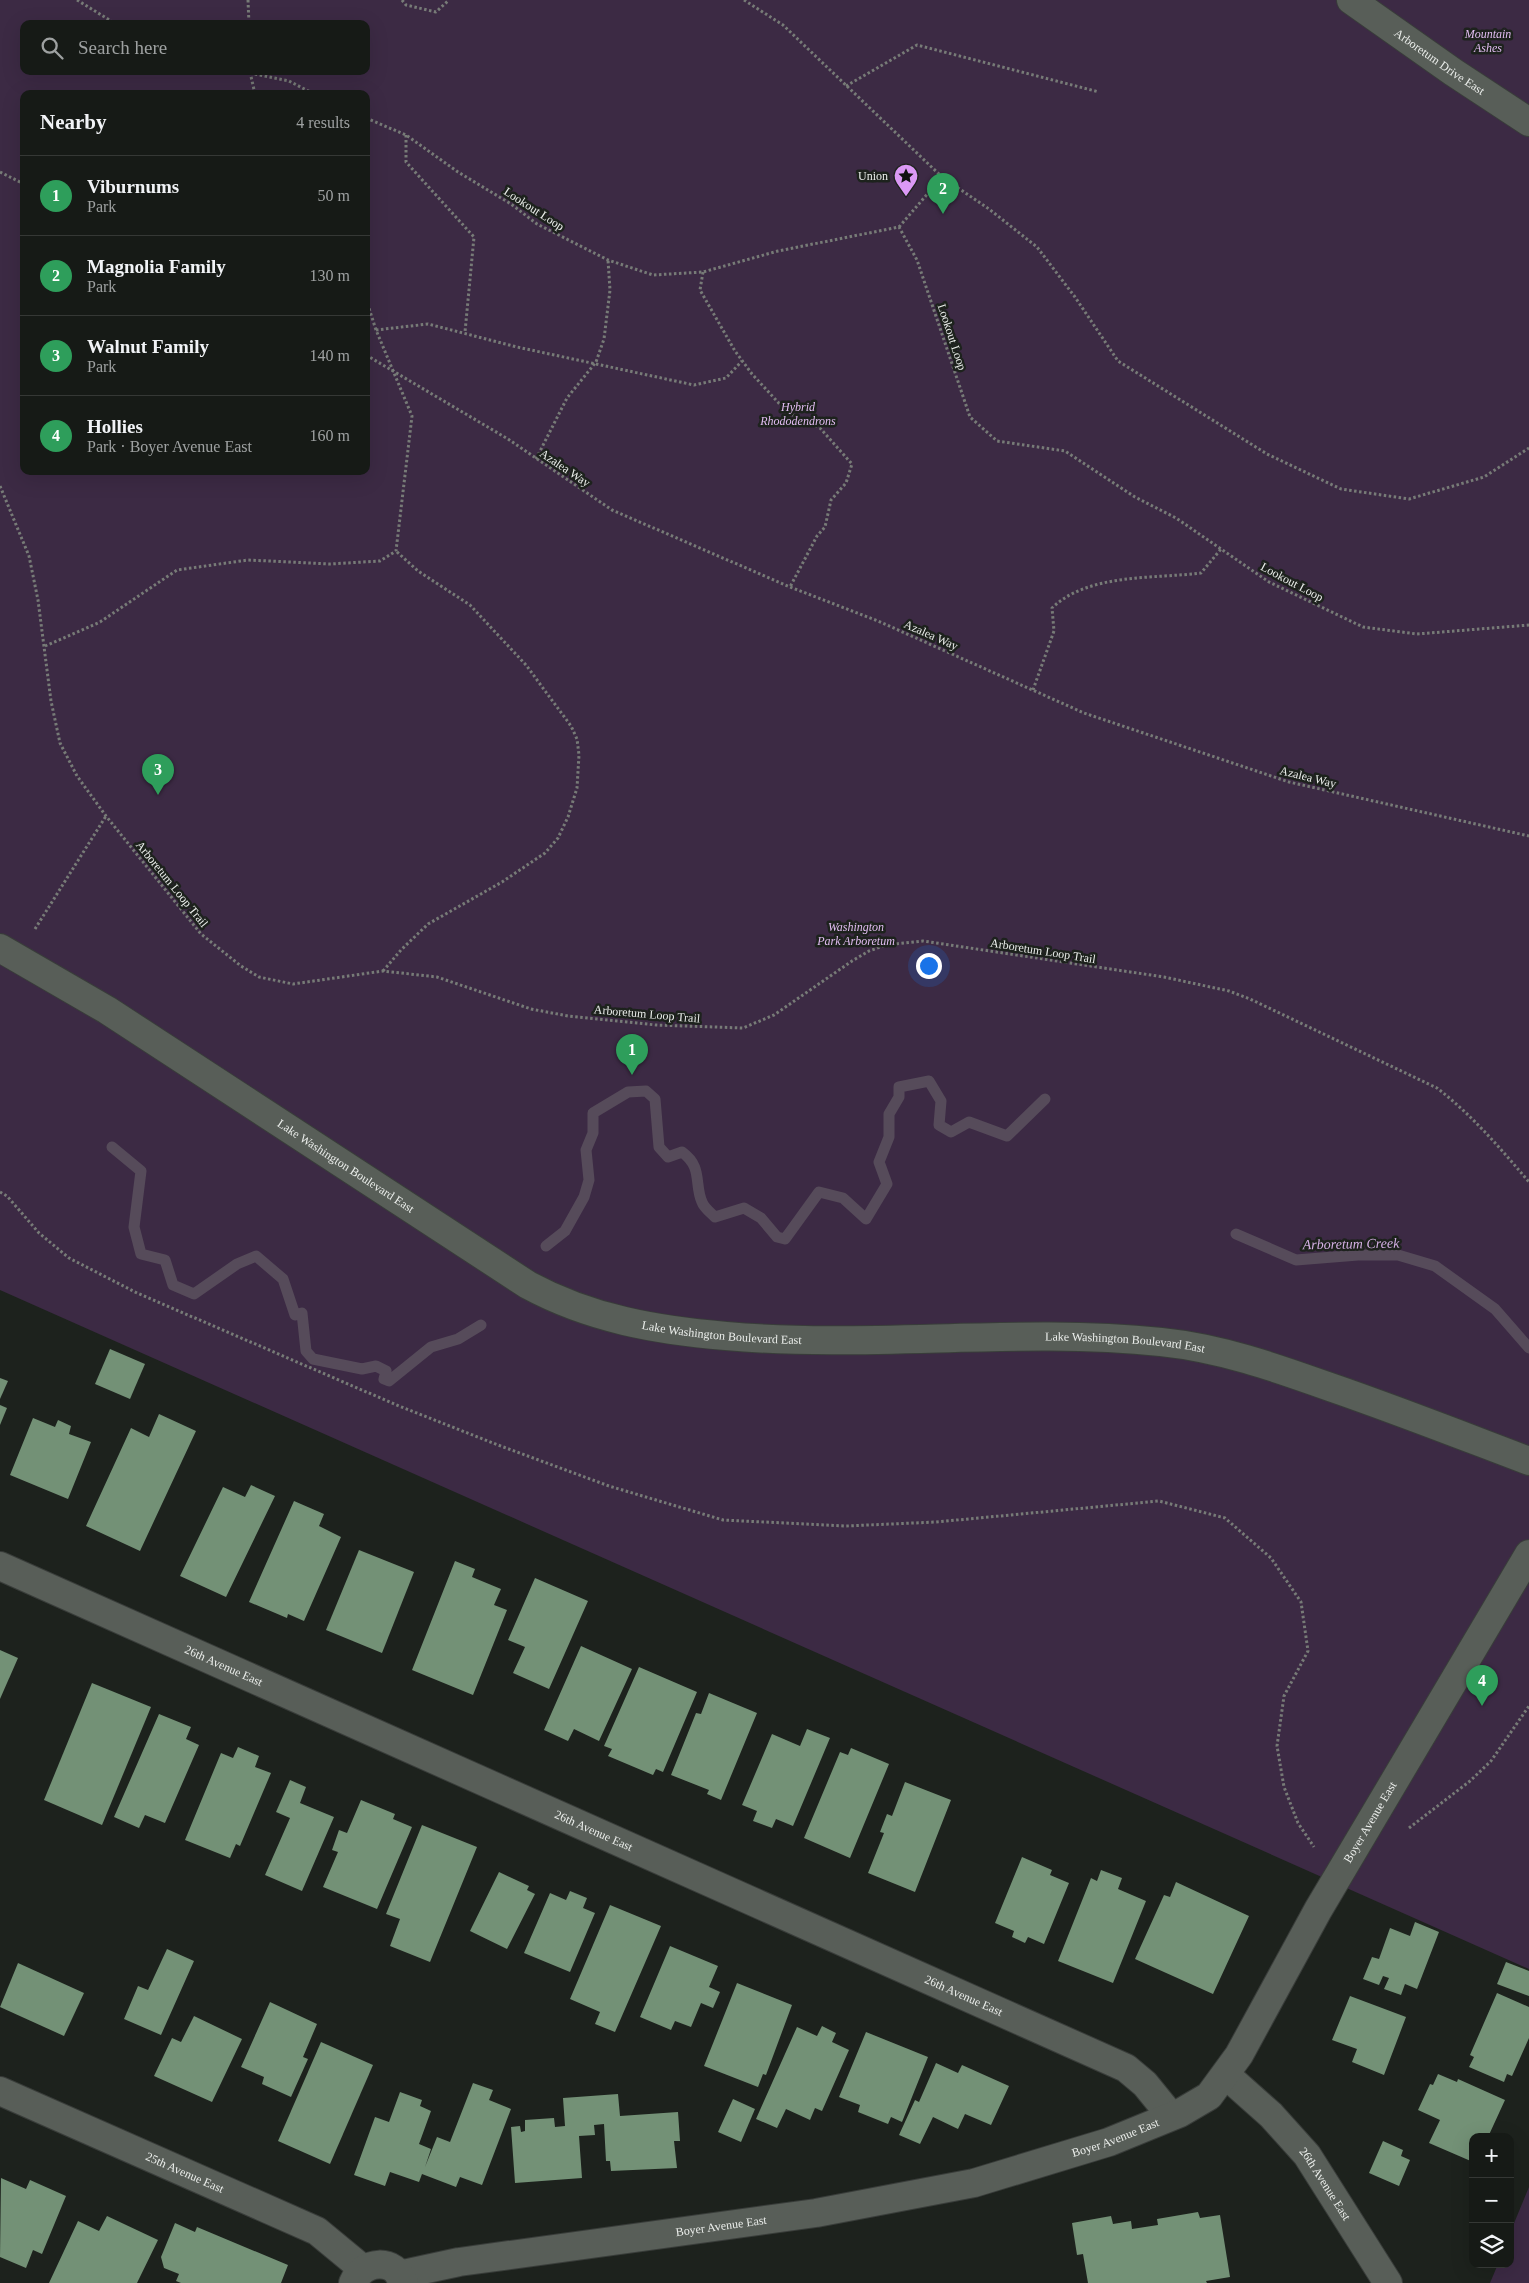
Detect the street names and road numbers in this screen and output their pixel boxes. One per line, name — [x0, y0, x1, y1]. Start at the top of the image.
street label: Arboretum Drive East — [1392, 26, 1488, 98]
street label: Lookout Loop — [501, 184, 567, 234]
street label: Lookout Loop — [935, 302, 969, 372]
street label: Azalea Way — [537, 446, 593, 490]
street label: Lookout Loop — [1258, 560, 1326, 604]
street label: Azalea Way — [902, 617, 960, 653]
street label: Azalea Way — [1278, 763, 1338, 791]
street label: Arboretum Loop Trail — [133, 838, 211, 930]
street label: Arboretum Loop Trail — [989, 936, 1097, 966]
street label: Arboretum Loop Trail — [593, 1002, 701, 1026]
street label: Lake Washington Boulevard East — [275, 1116, 417, 1216]
street label: Lake Washington Boulevard East — [641, 1318, 802, 1347]
street label: Lake Washington Boulevard East — [1045, 1330, 1207, 1356]
street label: 26th Avenue East — [183, 1642, 265, 1689]
street label: Boyer Avenue East — [1341, 1779, 1400, 1865]
street label: 26th Avenue East — [553, 1807, 635, 1854]
street label: 26th Avenue East — [922, 1972, 1005, 2019]
street label: Boyer Avenue East — [1070, 2115, 1162, 2160]
street label: 26th Avenue East — [1296, 2144, 1354, 2223]
street label: 25th Avenue East — [144, 2149, 227, 2196]
street label: Boyer Avenue East — [675, 2213, 768, 2239]

